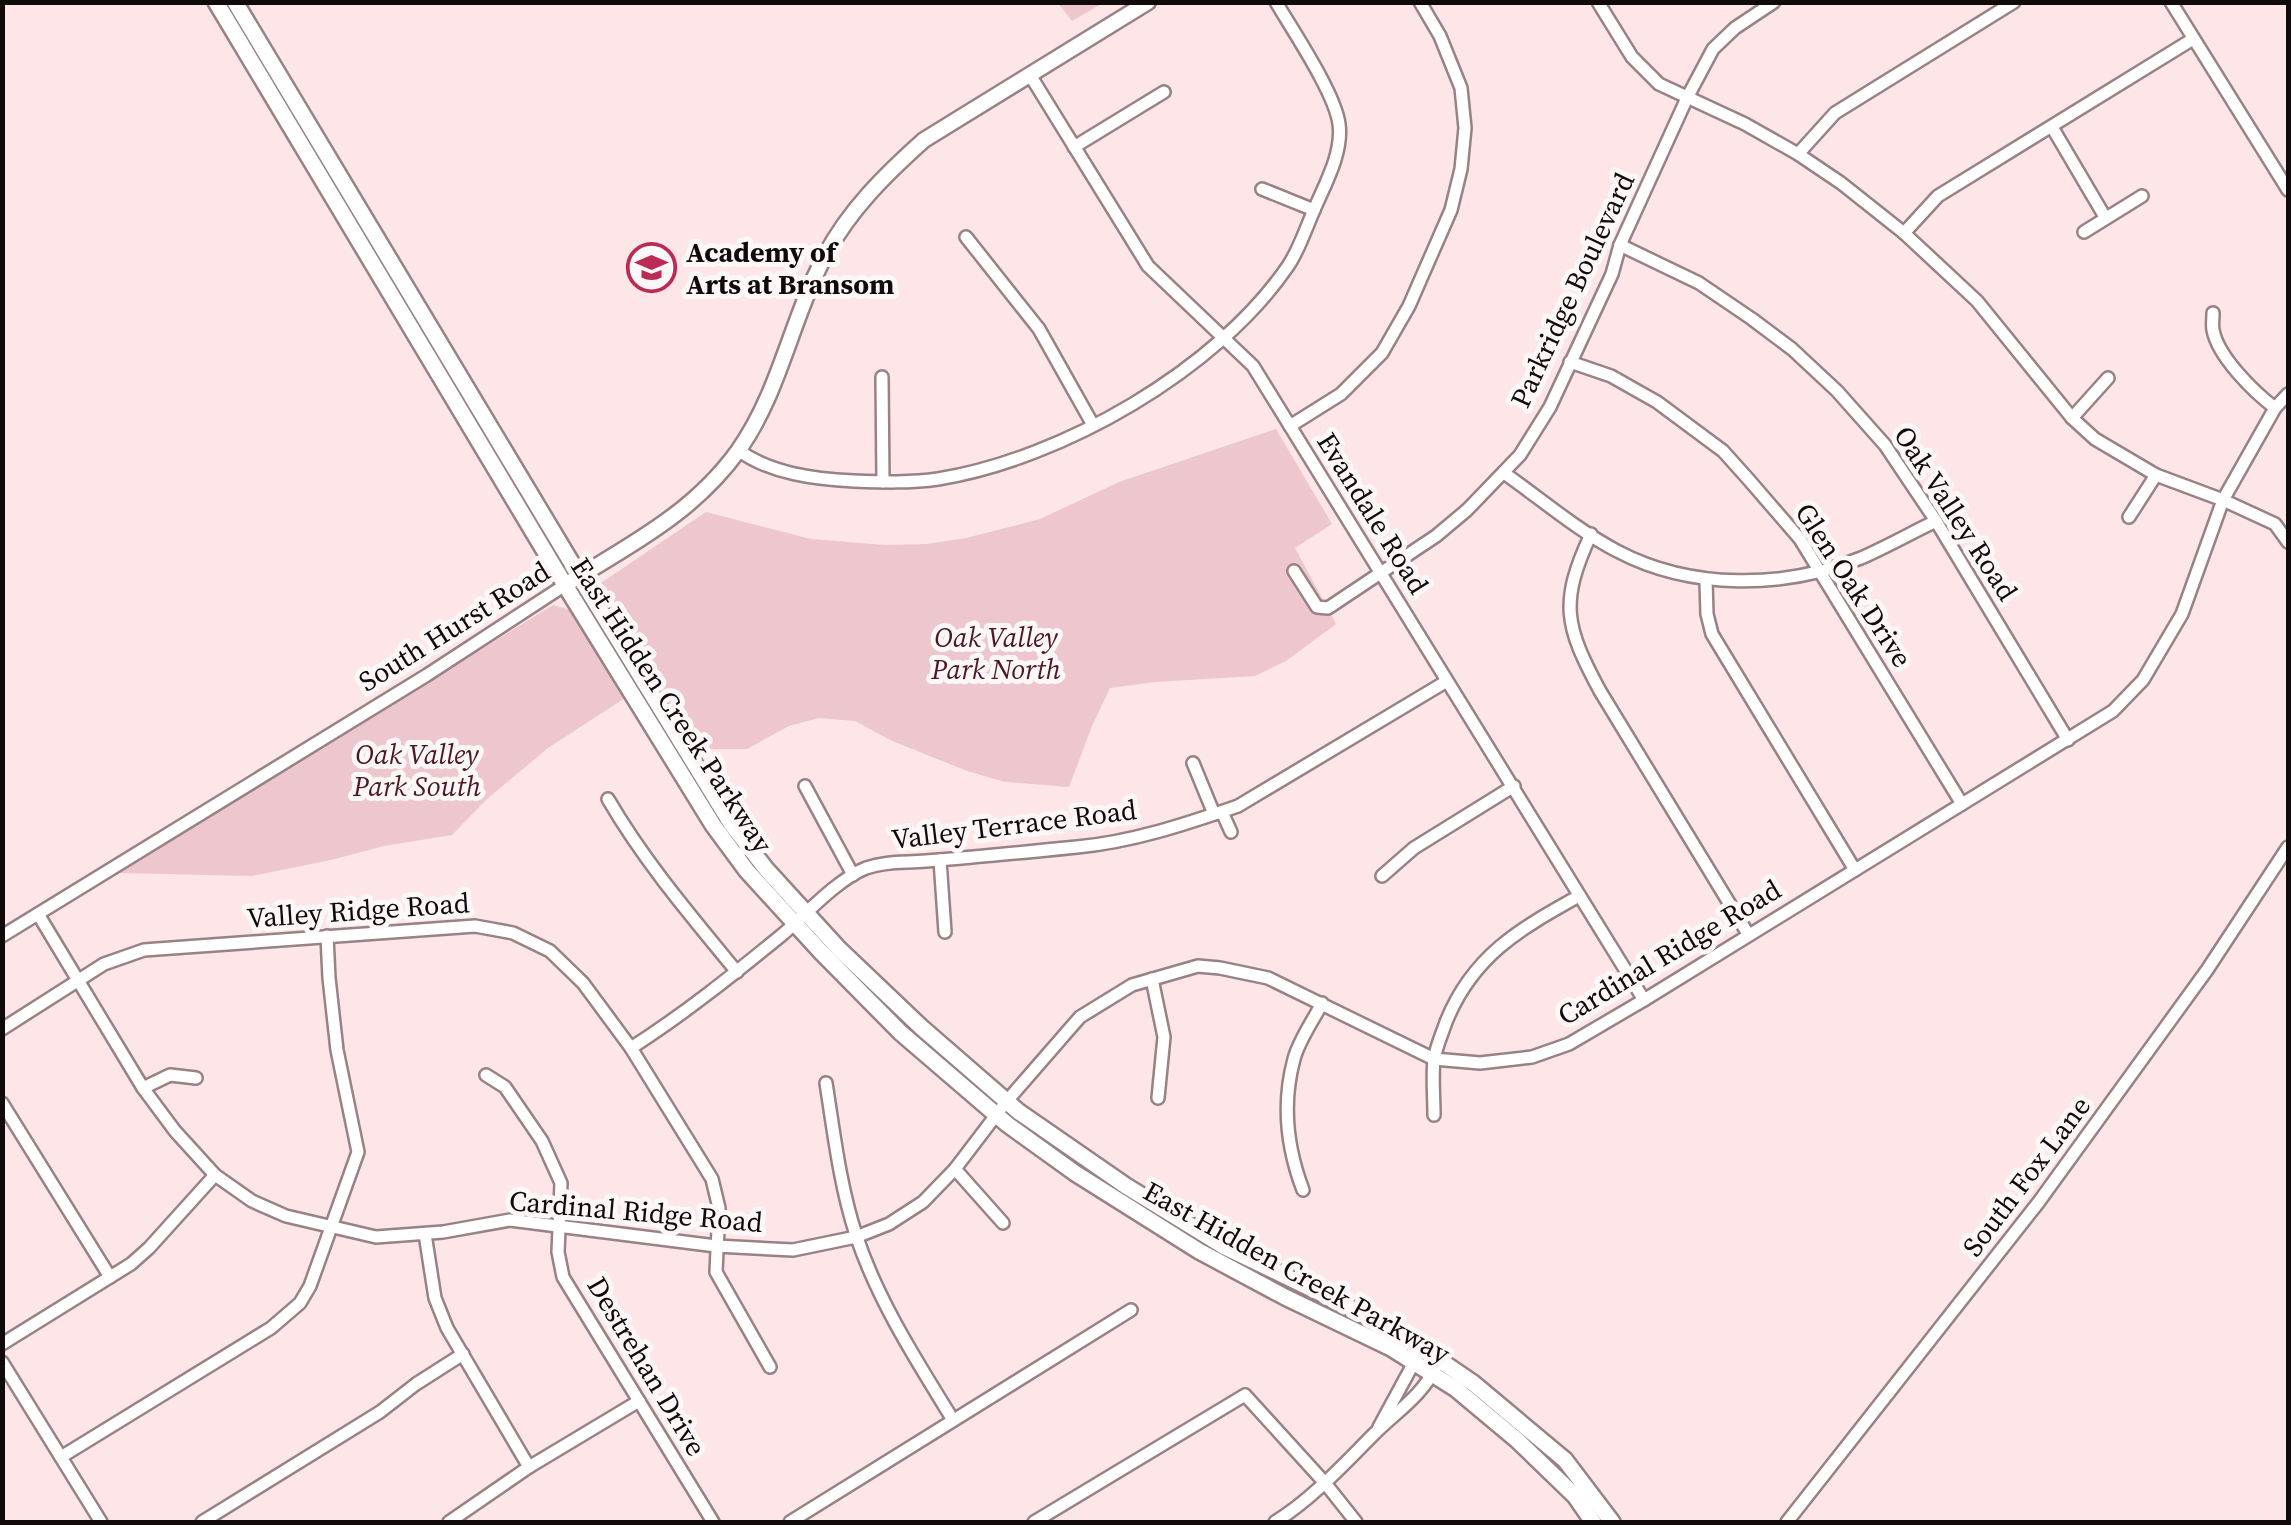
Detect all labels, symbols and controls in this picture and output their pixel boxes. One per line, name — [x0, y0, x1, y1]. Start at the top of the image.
street label: Parkridge Boulevard — [1501, 166, 1643, 414]
place label: Academy of Arts at Bransom — [686, 233, 895, 303]
school or university icon: Academy of Arts at Bransom — [625, 242, 677, 294]
street label: Oak Valley Road — [1885, 418, 2027, 608]
street label: Evandale Road — [1308, 425, 1438, 601]
street label: Glen Oak Drive — [1787, 496, 1921, 674]
street label: East Hidden Creek Parkway — [562, 550, 782, 861]
street label: South Hurst Road — [351, 552, 557, 700]
park label: Oak Valley Park North — [930, 618, 1061, 688]
park label: Oak Valley Park South — [352, 735, 481, 805]
street label: Valley Terrace Road — [889, 790, 1139, 858]
street label: Cardinal Ridge Road — [1550, 870, 1788, 1034]
street label: Valley Ridge Road — [245, 883, 471, 937]
street label: South Fox Lane — [1953, 1088, 2099, 1264]
street label: East Hidden Creek Parkway — [1137, 1172, 1458, 1373]
street label: Cardinal Ridge Road — [508, 1181, 764, 1241]
street label: Destrehan Drive — [578, 1269, 716, 1463]

